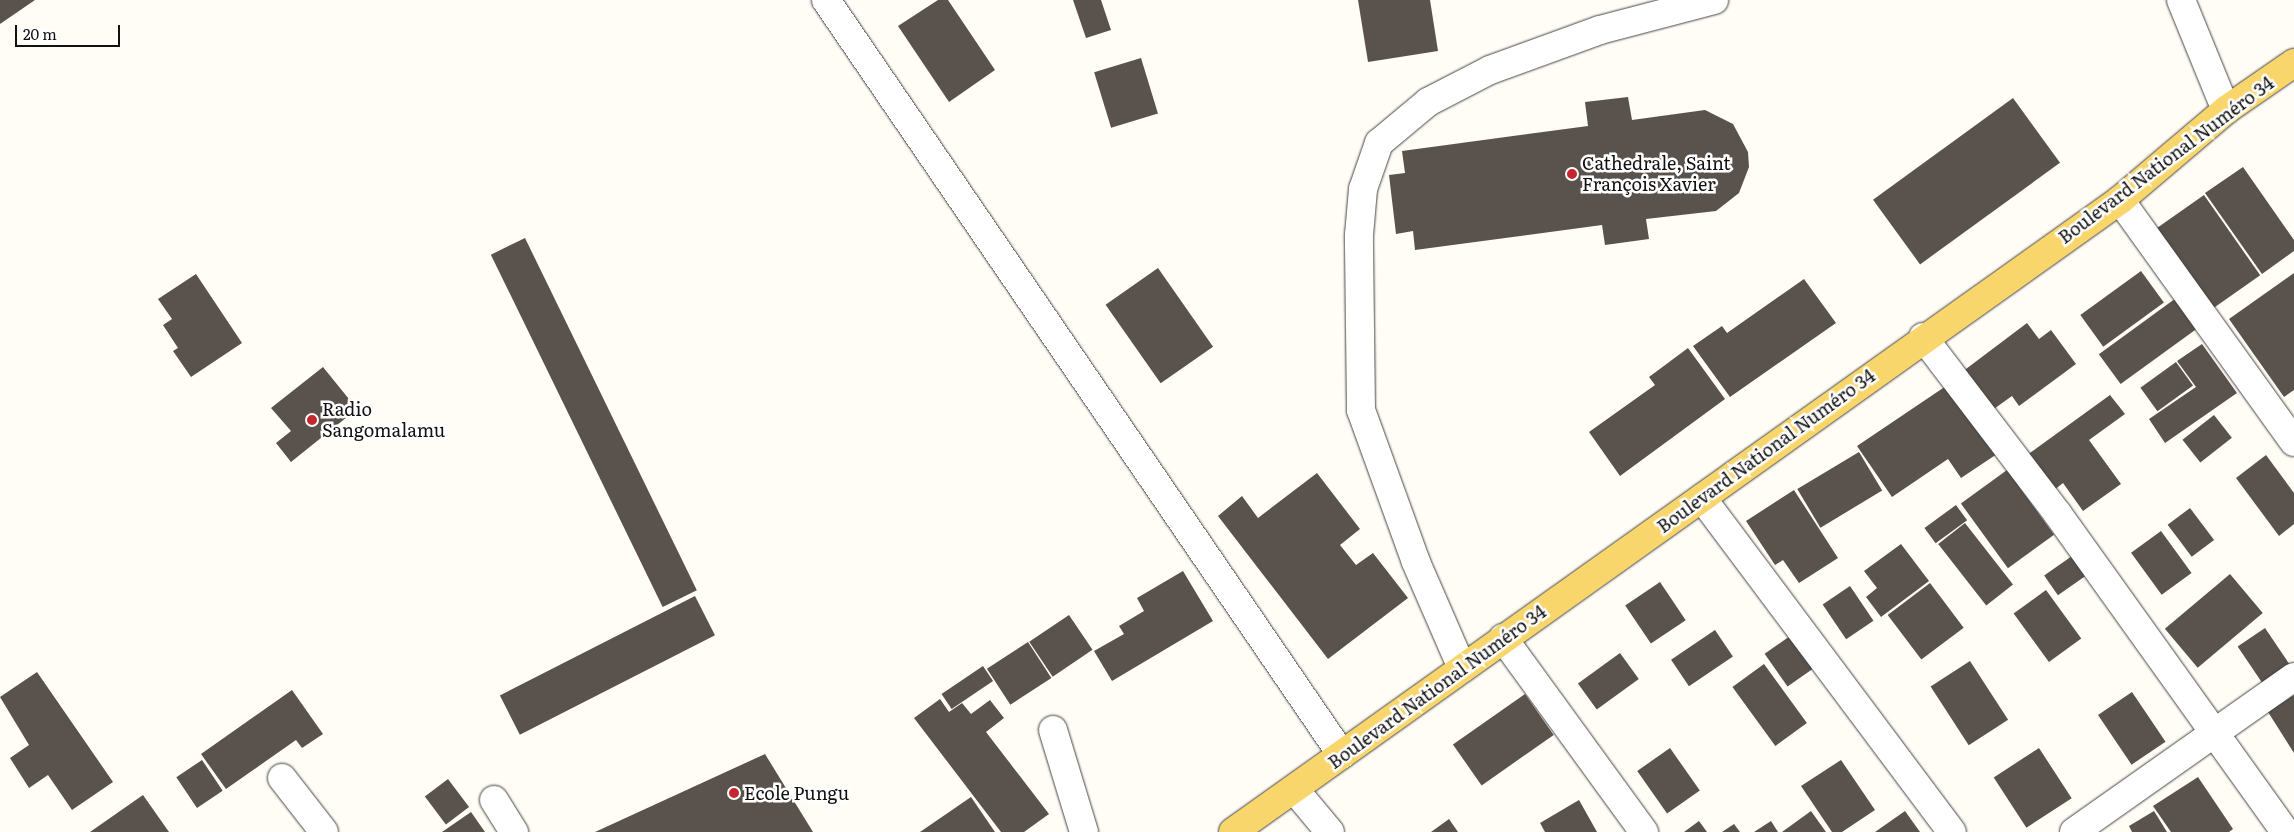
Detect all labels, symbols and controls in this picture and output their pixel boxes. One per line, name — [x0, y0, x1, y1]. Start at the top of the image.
scale bar — [18, 15, 122, 47]
text: 20 m — [23, 22, 57, 45]
street label: Boulevard National Numéro 34 — [2054, 72, 2278, 248]
place label: Cathedrale, Saint François Xavier — [1582, 153, 1731, 195]
marker: Cathedrale, Saint François Xavier — [1566, 168, 1578, 180]
street label: Boulevard National Numéro 34 — [1653, 365, 1879, 537]
place label: Radio Sangomalamu — [322, 399, 445, 442]
marker: Radio Sangomalamu — [306, 414, 318, 426]
street label: Boulevard National Numéro 34 — [1324, 601, 1550, 773]
place label: Ecole Pungu — [744, 782, 849, 804]
marker: Ecole Pungu — [728, 787, 740, 799]

